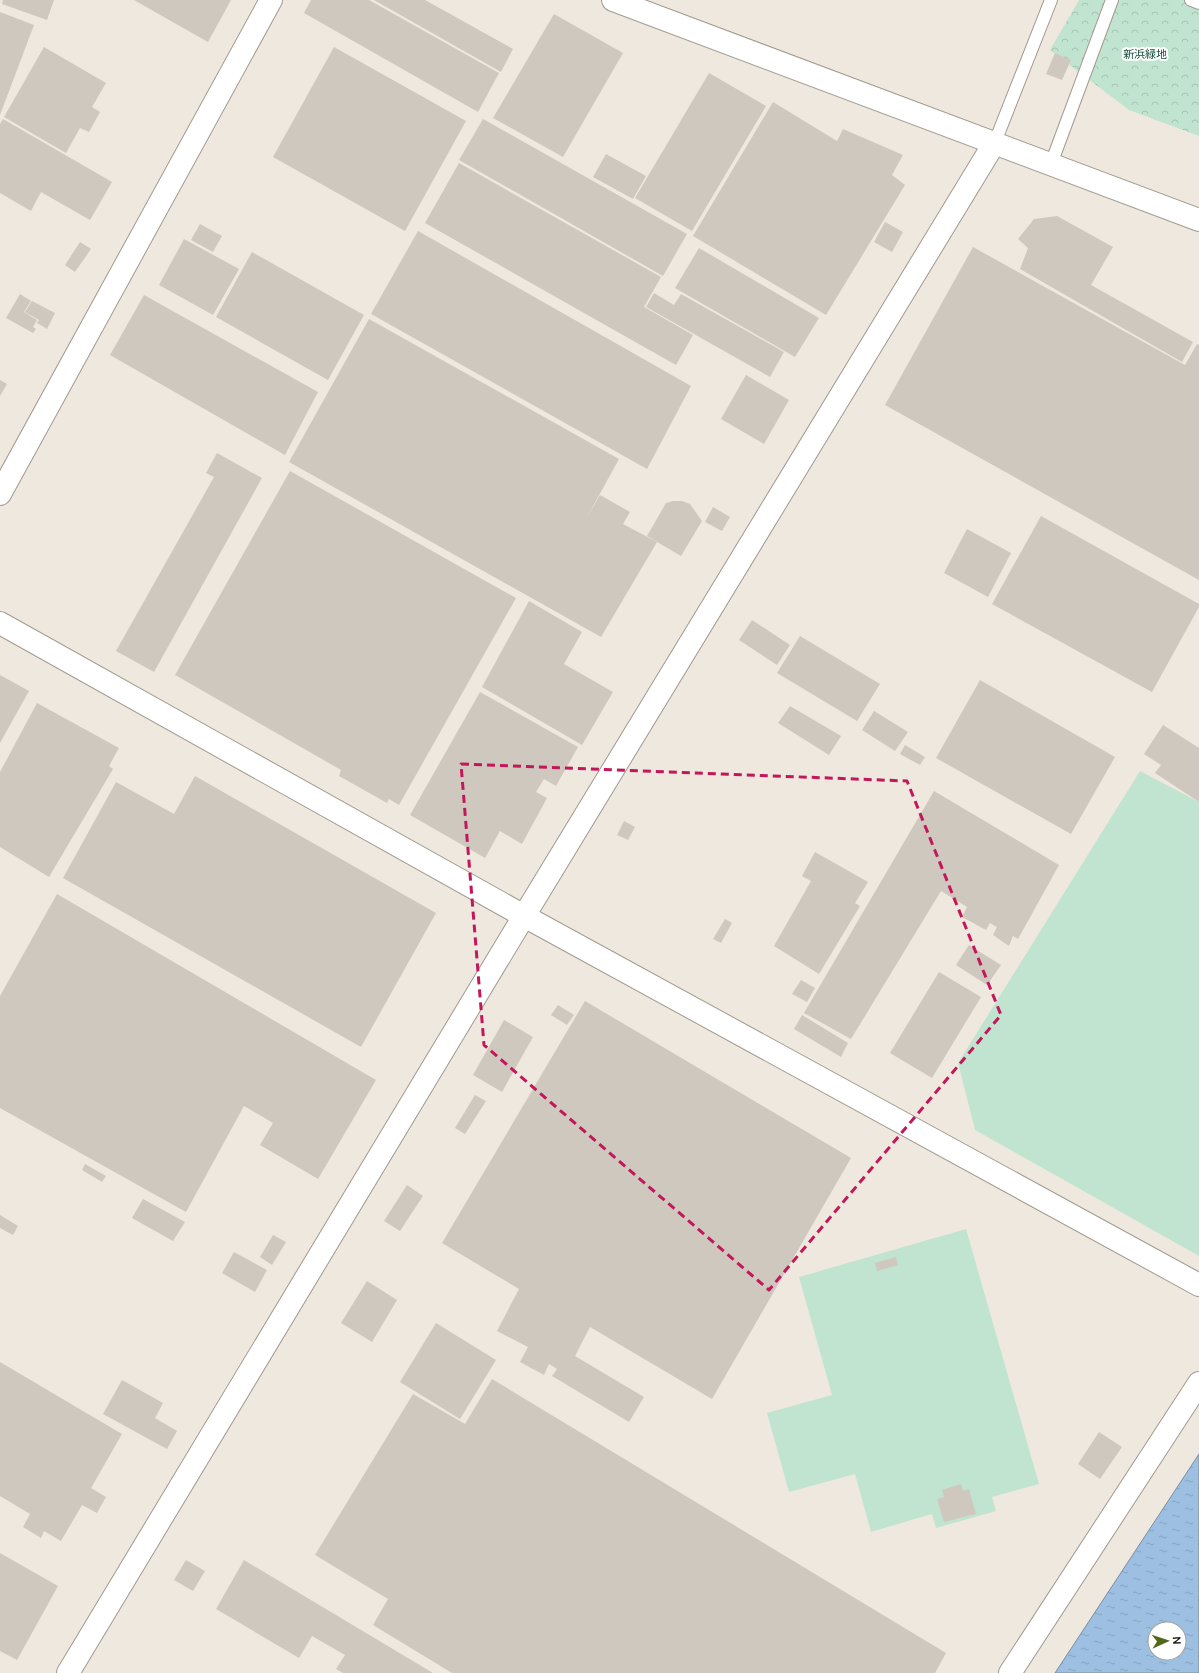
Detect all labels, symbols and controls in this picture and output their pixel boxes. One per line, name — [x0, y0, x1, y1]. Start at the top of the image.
park label: 新浜緑地 — [1123, 48, 1167, 60]
north arrow — [1147, 1621, 1187, 1661]
text: N — [1171, 1636, 1183, 1645]

